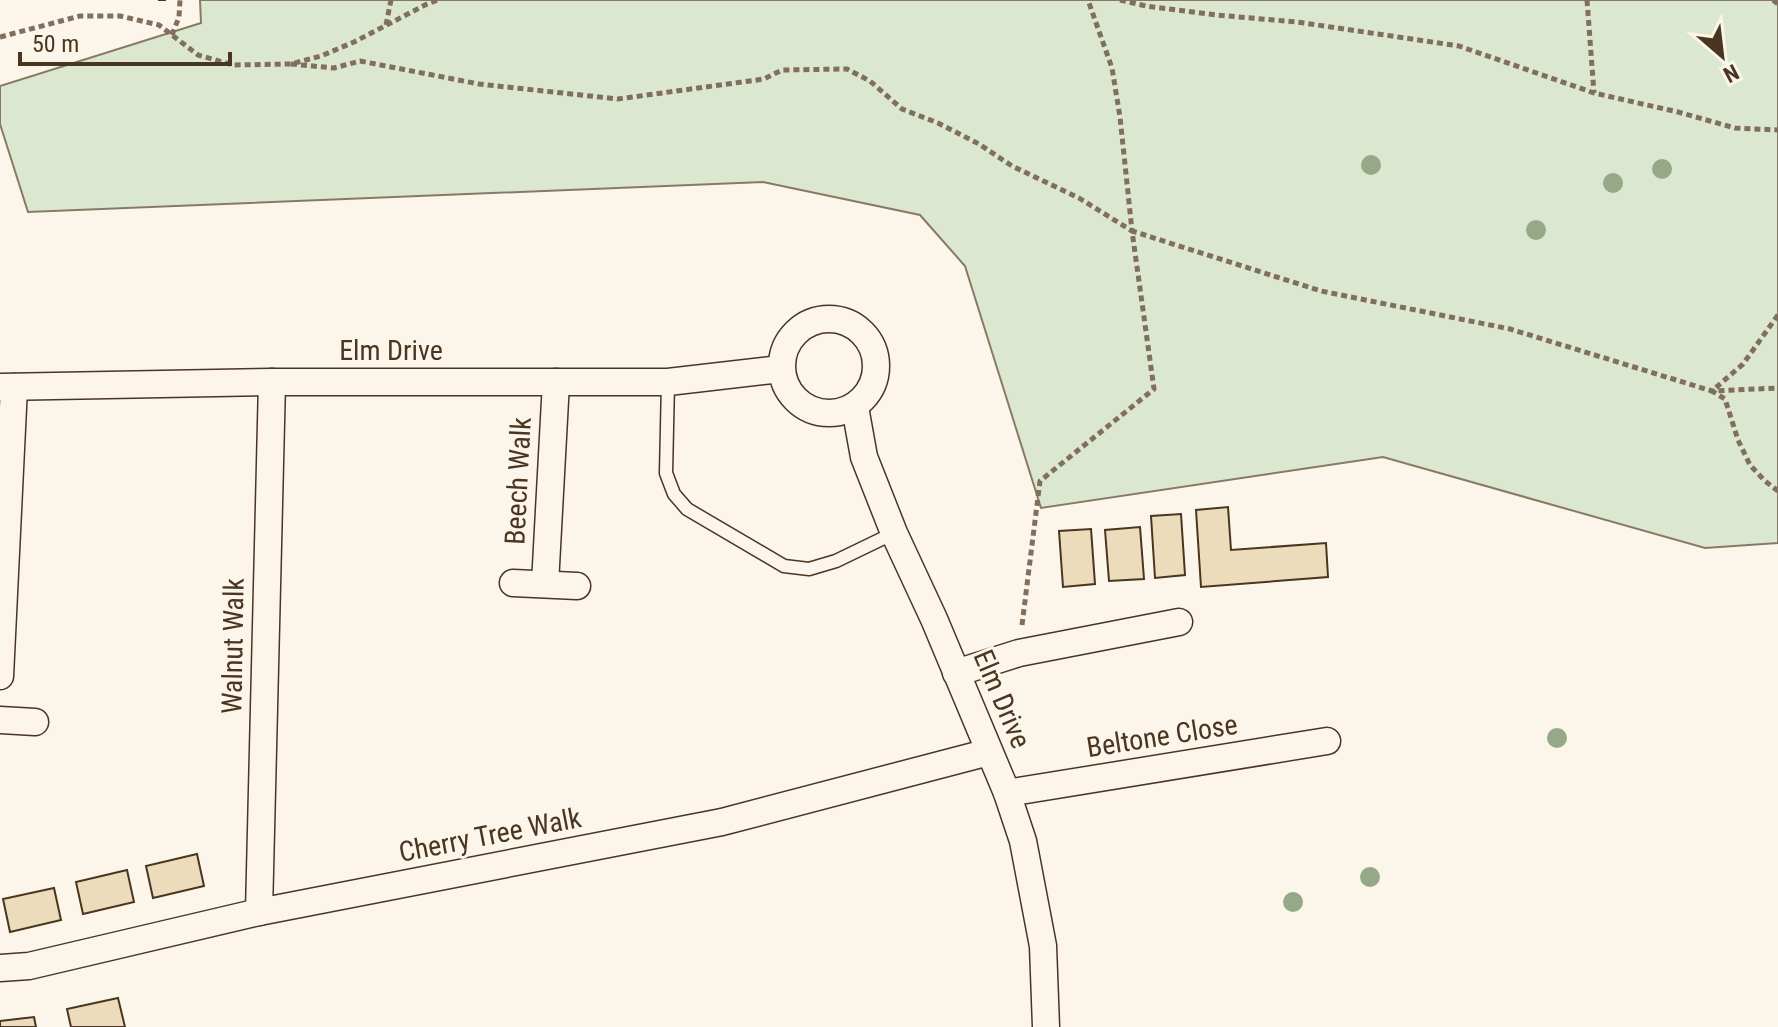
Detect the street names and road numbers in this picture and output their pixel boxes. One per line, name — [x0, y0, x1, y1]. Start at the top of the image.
street label: Elm Drive — [339, 334, 443, 367]
street label: Beech Walk — [498, 416, 538, 546]
street label: Walnut Walk — [215, 577, 251, 714]
street label: Elm Drive — [967, 645, 1037, 753]
street label: Beltone Close — [1084, 708, 1240, 764]
street label: Cherry Tree Walk — [396, 801, 584, 869]

